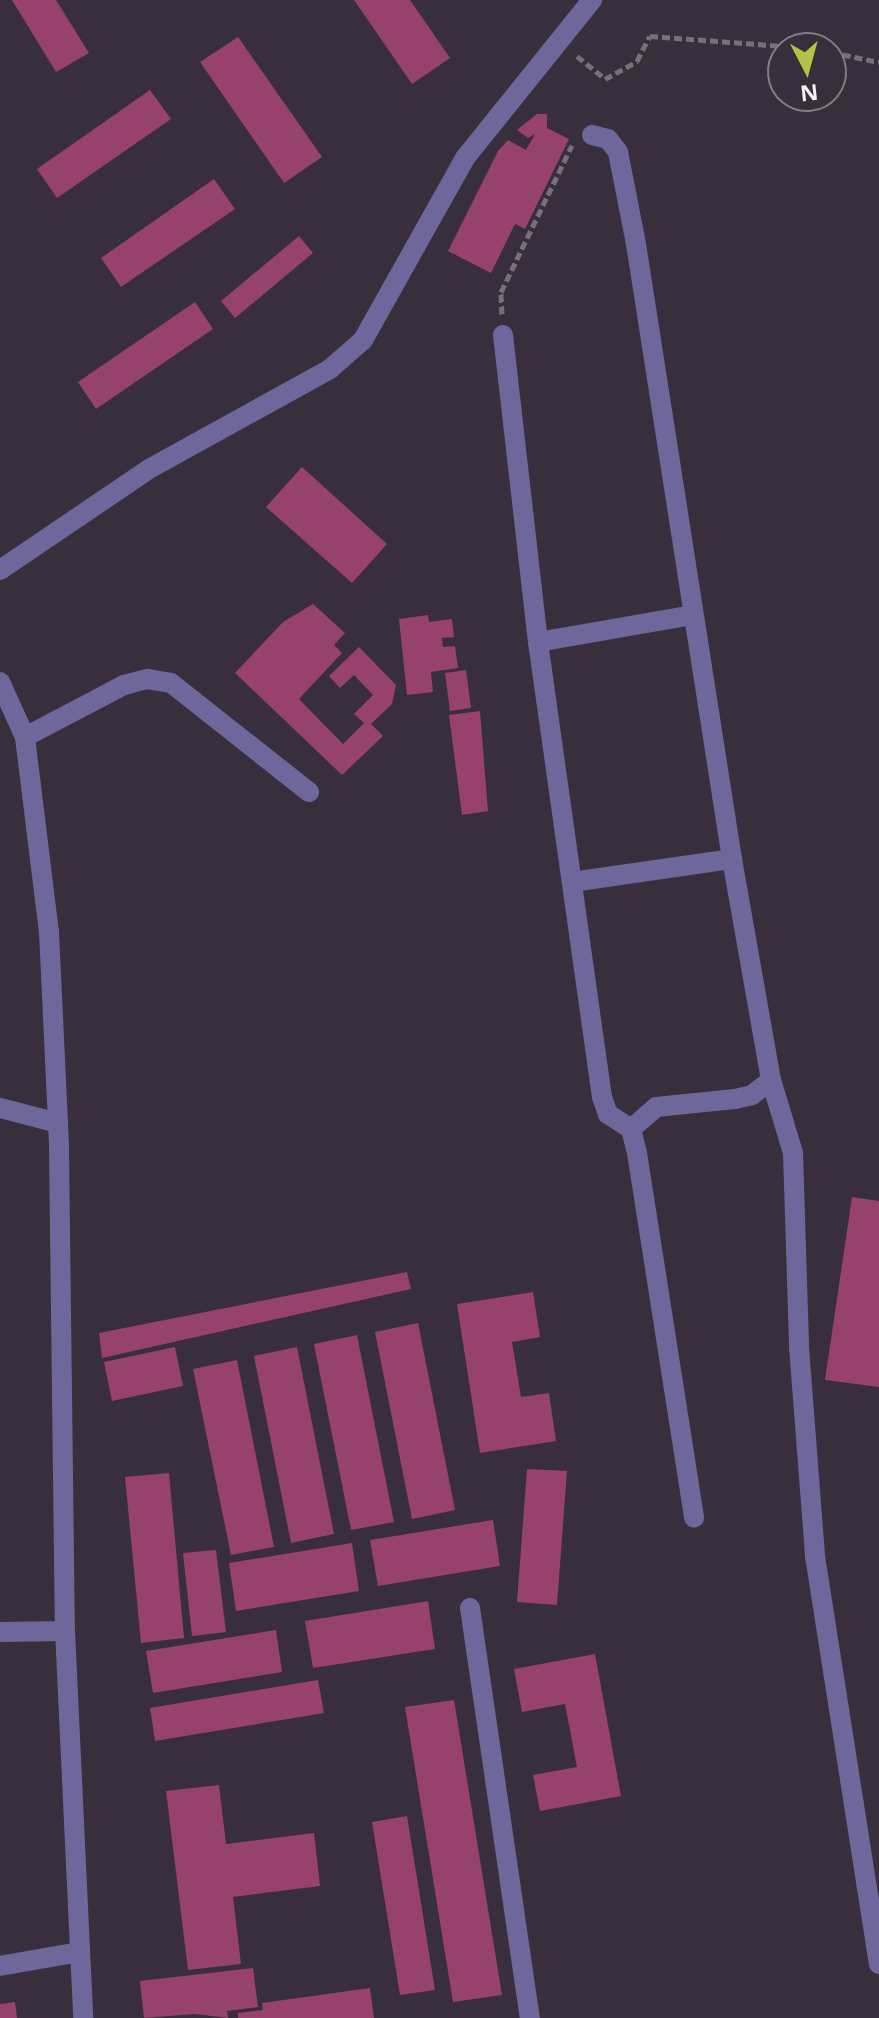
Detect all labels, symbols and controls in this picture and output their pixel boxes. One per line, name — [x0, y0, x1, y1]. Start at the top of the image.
north arrow — [767, 32, 847, 112]
text: N — [799, 78, 820, 110]

